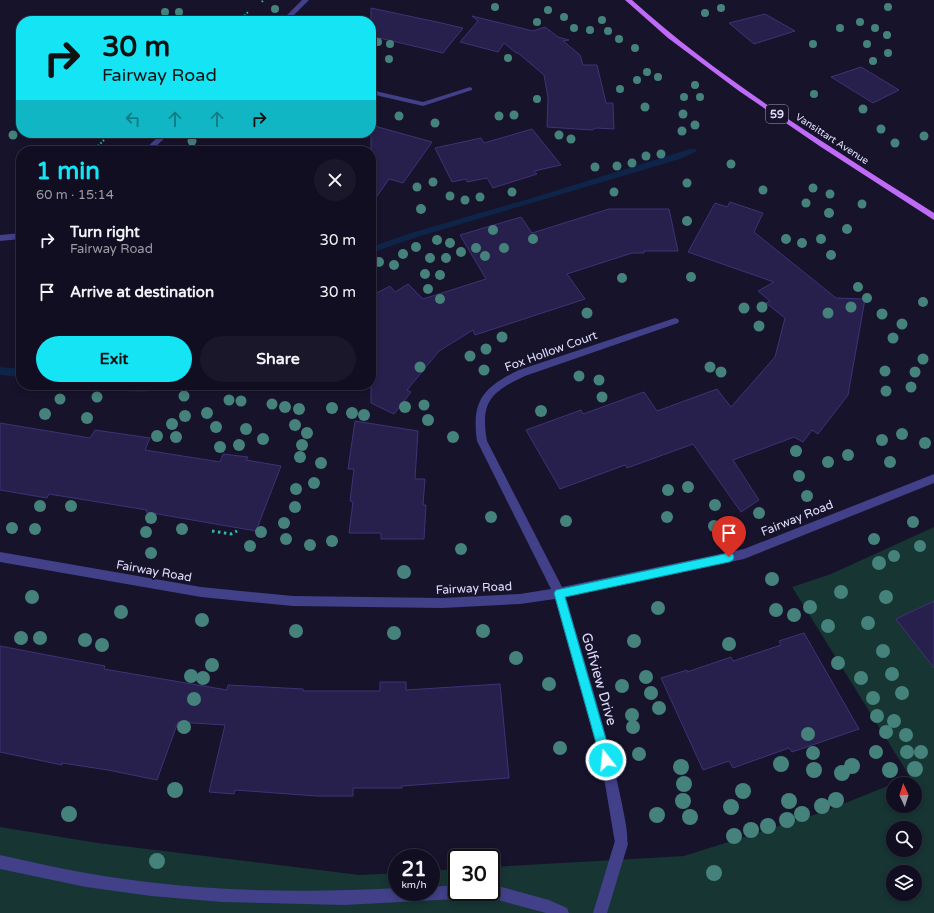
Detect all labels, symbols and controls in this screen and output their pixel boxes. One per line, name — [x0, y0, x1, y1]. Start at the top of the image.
text: 30 m — [102, 30, 170, 64]
icon: right — [36, 32, 88, 84]
text: Fairway Road — [102, 64, 217, 86]
road number: 59 — [766, 105, 788, 123]
icon: left — [122, 108, 144, 130]
icon: ahead — [164, 108, 186, 130]
icon: ahead — [206, 108, 228, 130]
icon: right — [248, 108, 270, 130]
street label: Vansittart Avenue — [793, 111, 871, 167]
text: 1 min — [36, 157, 100, 186]
button: close — [314, 159, 356, 201]
text: 60 m · 15:14 — [36, 187, 114, 203]
text: Turn right — [70, 223, 140, 241]
icon: right — [36, 229, 58, 251]
text: 30 m — [319, 231, 356, 249]
text: Fairway Road — [70, 241, 153, 257]
icon: arrive — [36, 281, 58, 303]
text: Arrive at destination — [70, 283, 214, 301]
text: 30 m — [319, 283, 356, 301]
street label: Fox Hollow Court — [503, 328, 600, 374]
button: Exit — [36, 336, 192, 382]
button: Share — [200, 336, 356, 382]
street label: Fairway Road — [759, 497, 835, 539]
pin — [712, 516, 746, 557]
icon: arrive — [718, 522, 740, 544]
street label: Fairway Road — [115, 557, 193, 585]
street label: Fairway Road — [435, 579, 513, 597]
street label: Golfview Drive — [578, 631, 620, 728]
position arrow — [585, 739, 627, 781]
north arrow — [886, 777, 922, 813]
map controls — [886, 777, 922, 901]
button: search — [886, 821, 922, 857]
speed limit sign: 30 — [448, 849, 500, 901]
text: 21 — [401, 858, 427, 882]
button: layers — [886, 865, 922, 901]
text: km/h — [401, 879, 427, 891]

